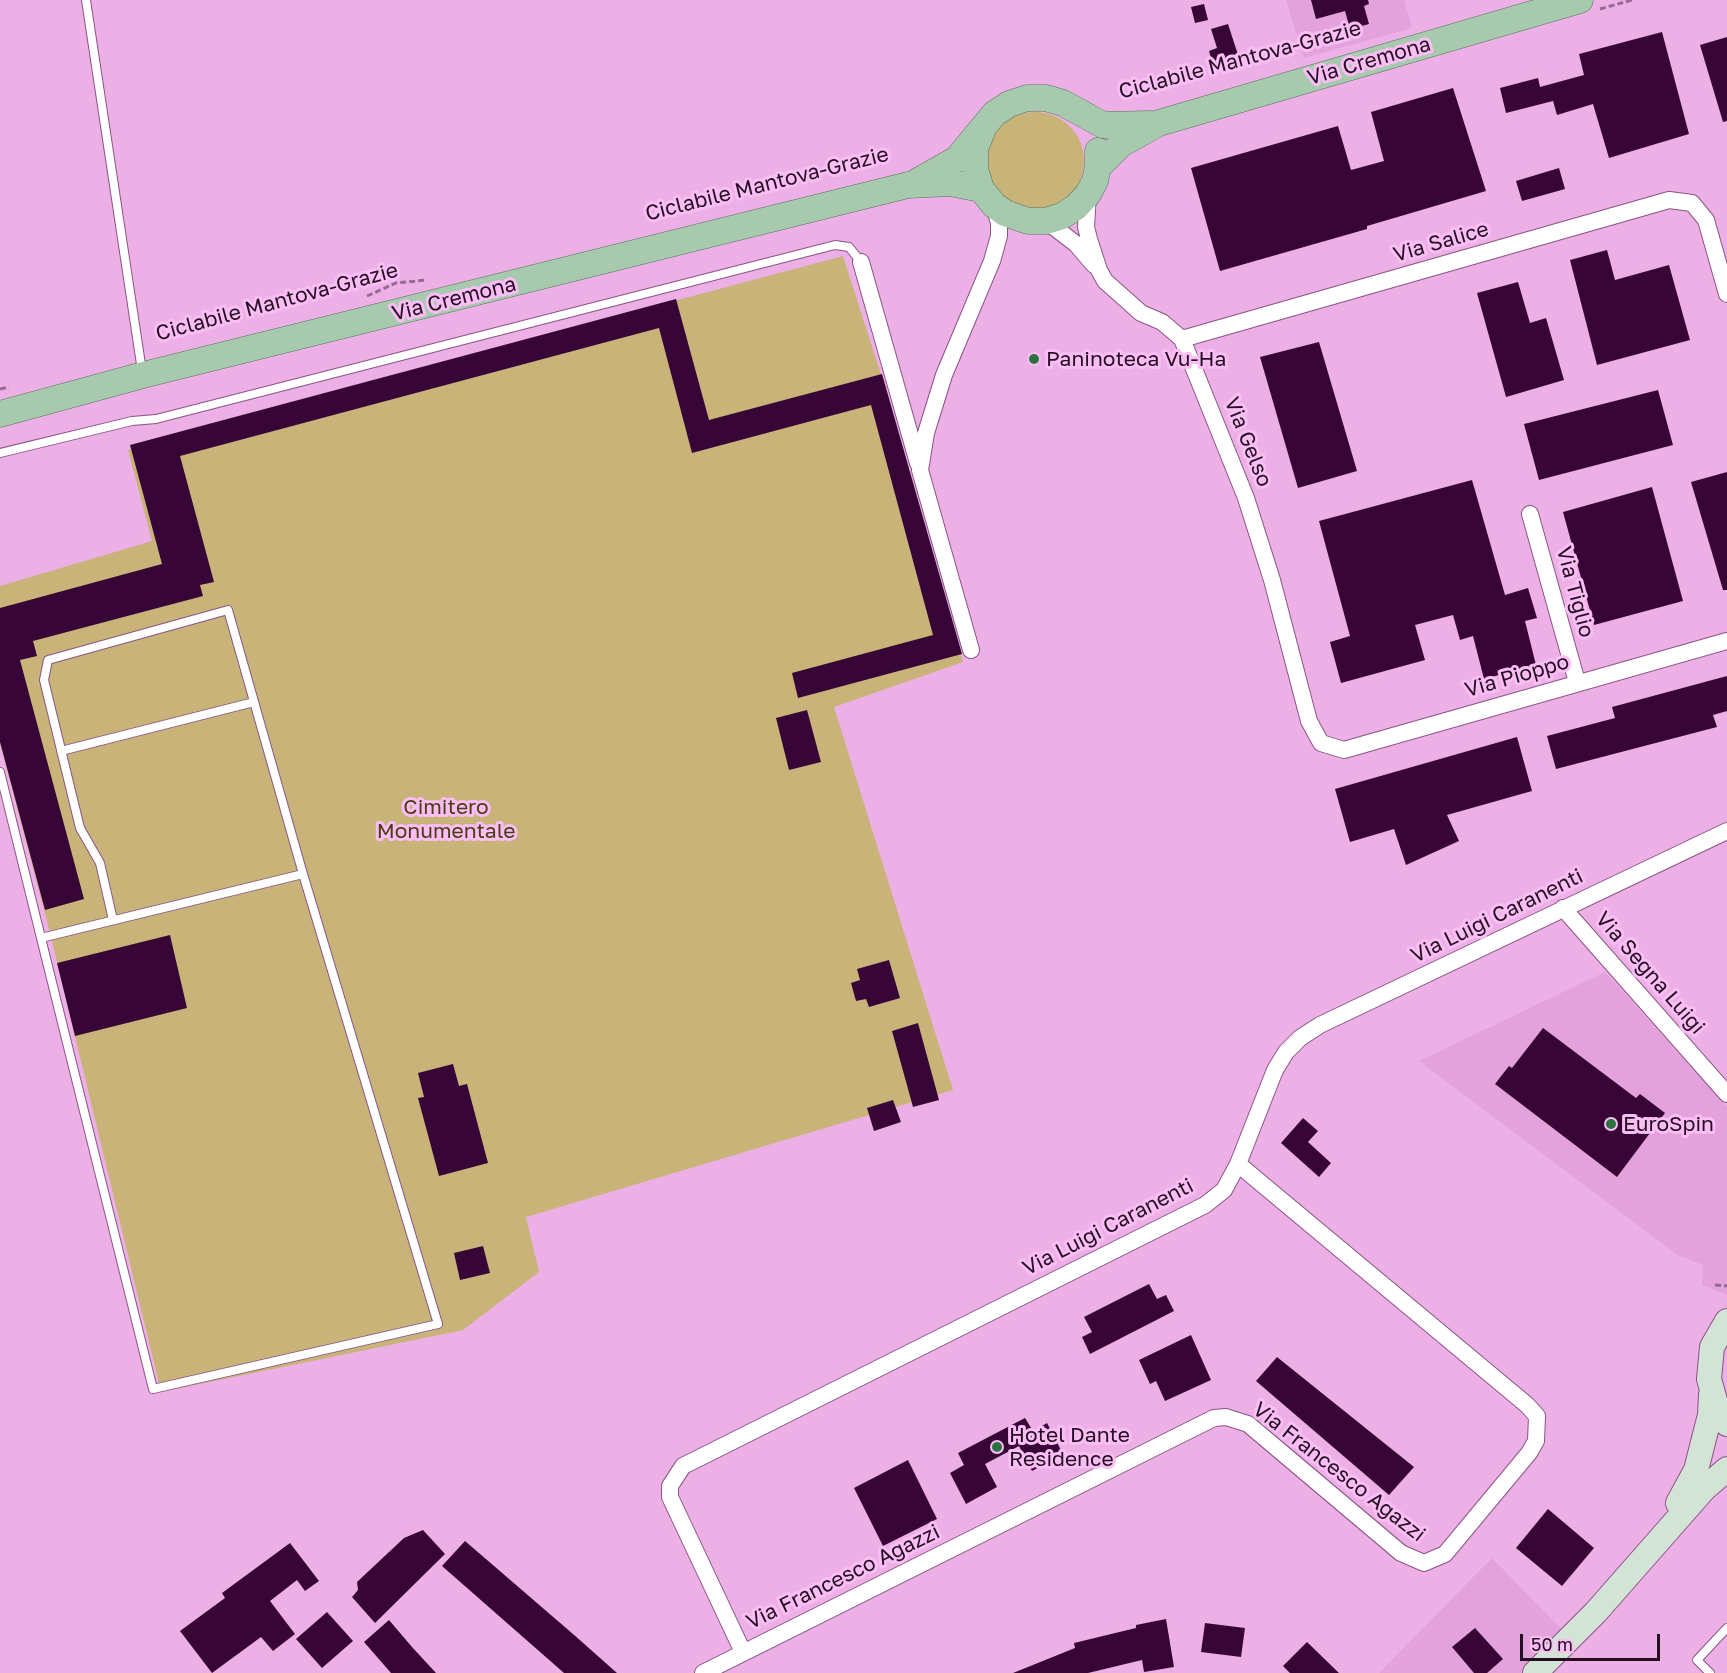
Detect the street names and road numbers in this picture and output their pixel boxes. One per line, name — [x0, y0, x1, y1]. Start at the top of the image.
street label: Ciclabile Mantova-Grazie — [1116, 16, 1364, 104]
street label: Via Cremona — [1304, 31, 1434, 91]
street label: Ciclabile Mantova-Grazie — [643, 142, 891, 226]
street label: Via Salice — [1390, 216, 1492, 268]
street label: Ciclabile Mantova-Grazie — [153, 258, 401, 346]
street label: Via Cremona — [389, 271, 519, 327]
street label: Via Gelso — [1219, 394, 1277, 490]
street label: Via Tiglio — [1551, 544, 1599, 640]
street label: Via Pioppo — [1462, 649, 1572, 703]
street label: Via Luigi Caranenti — [1407, 863, 1587, 969]
street label: Via Segna Luigi — [1590, 907, 1710, 1039]
street label: Via Luigi Caranenti — [1018, 1173, 1198, 1281]
street label: Via Francesco Agazzi — [1248, 1397, 1430, 1547]
street label: Via Francesco Agazzi — [742, 1519, 944, 1635]

